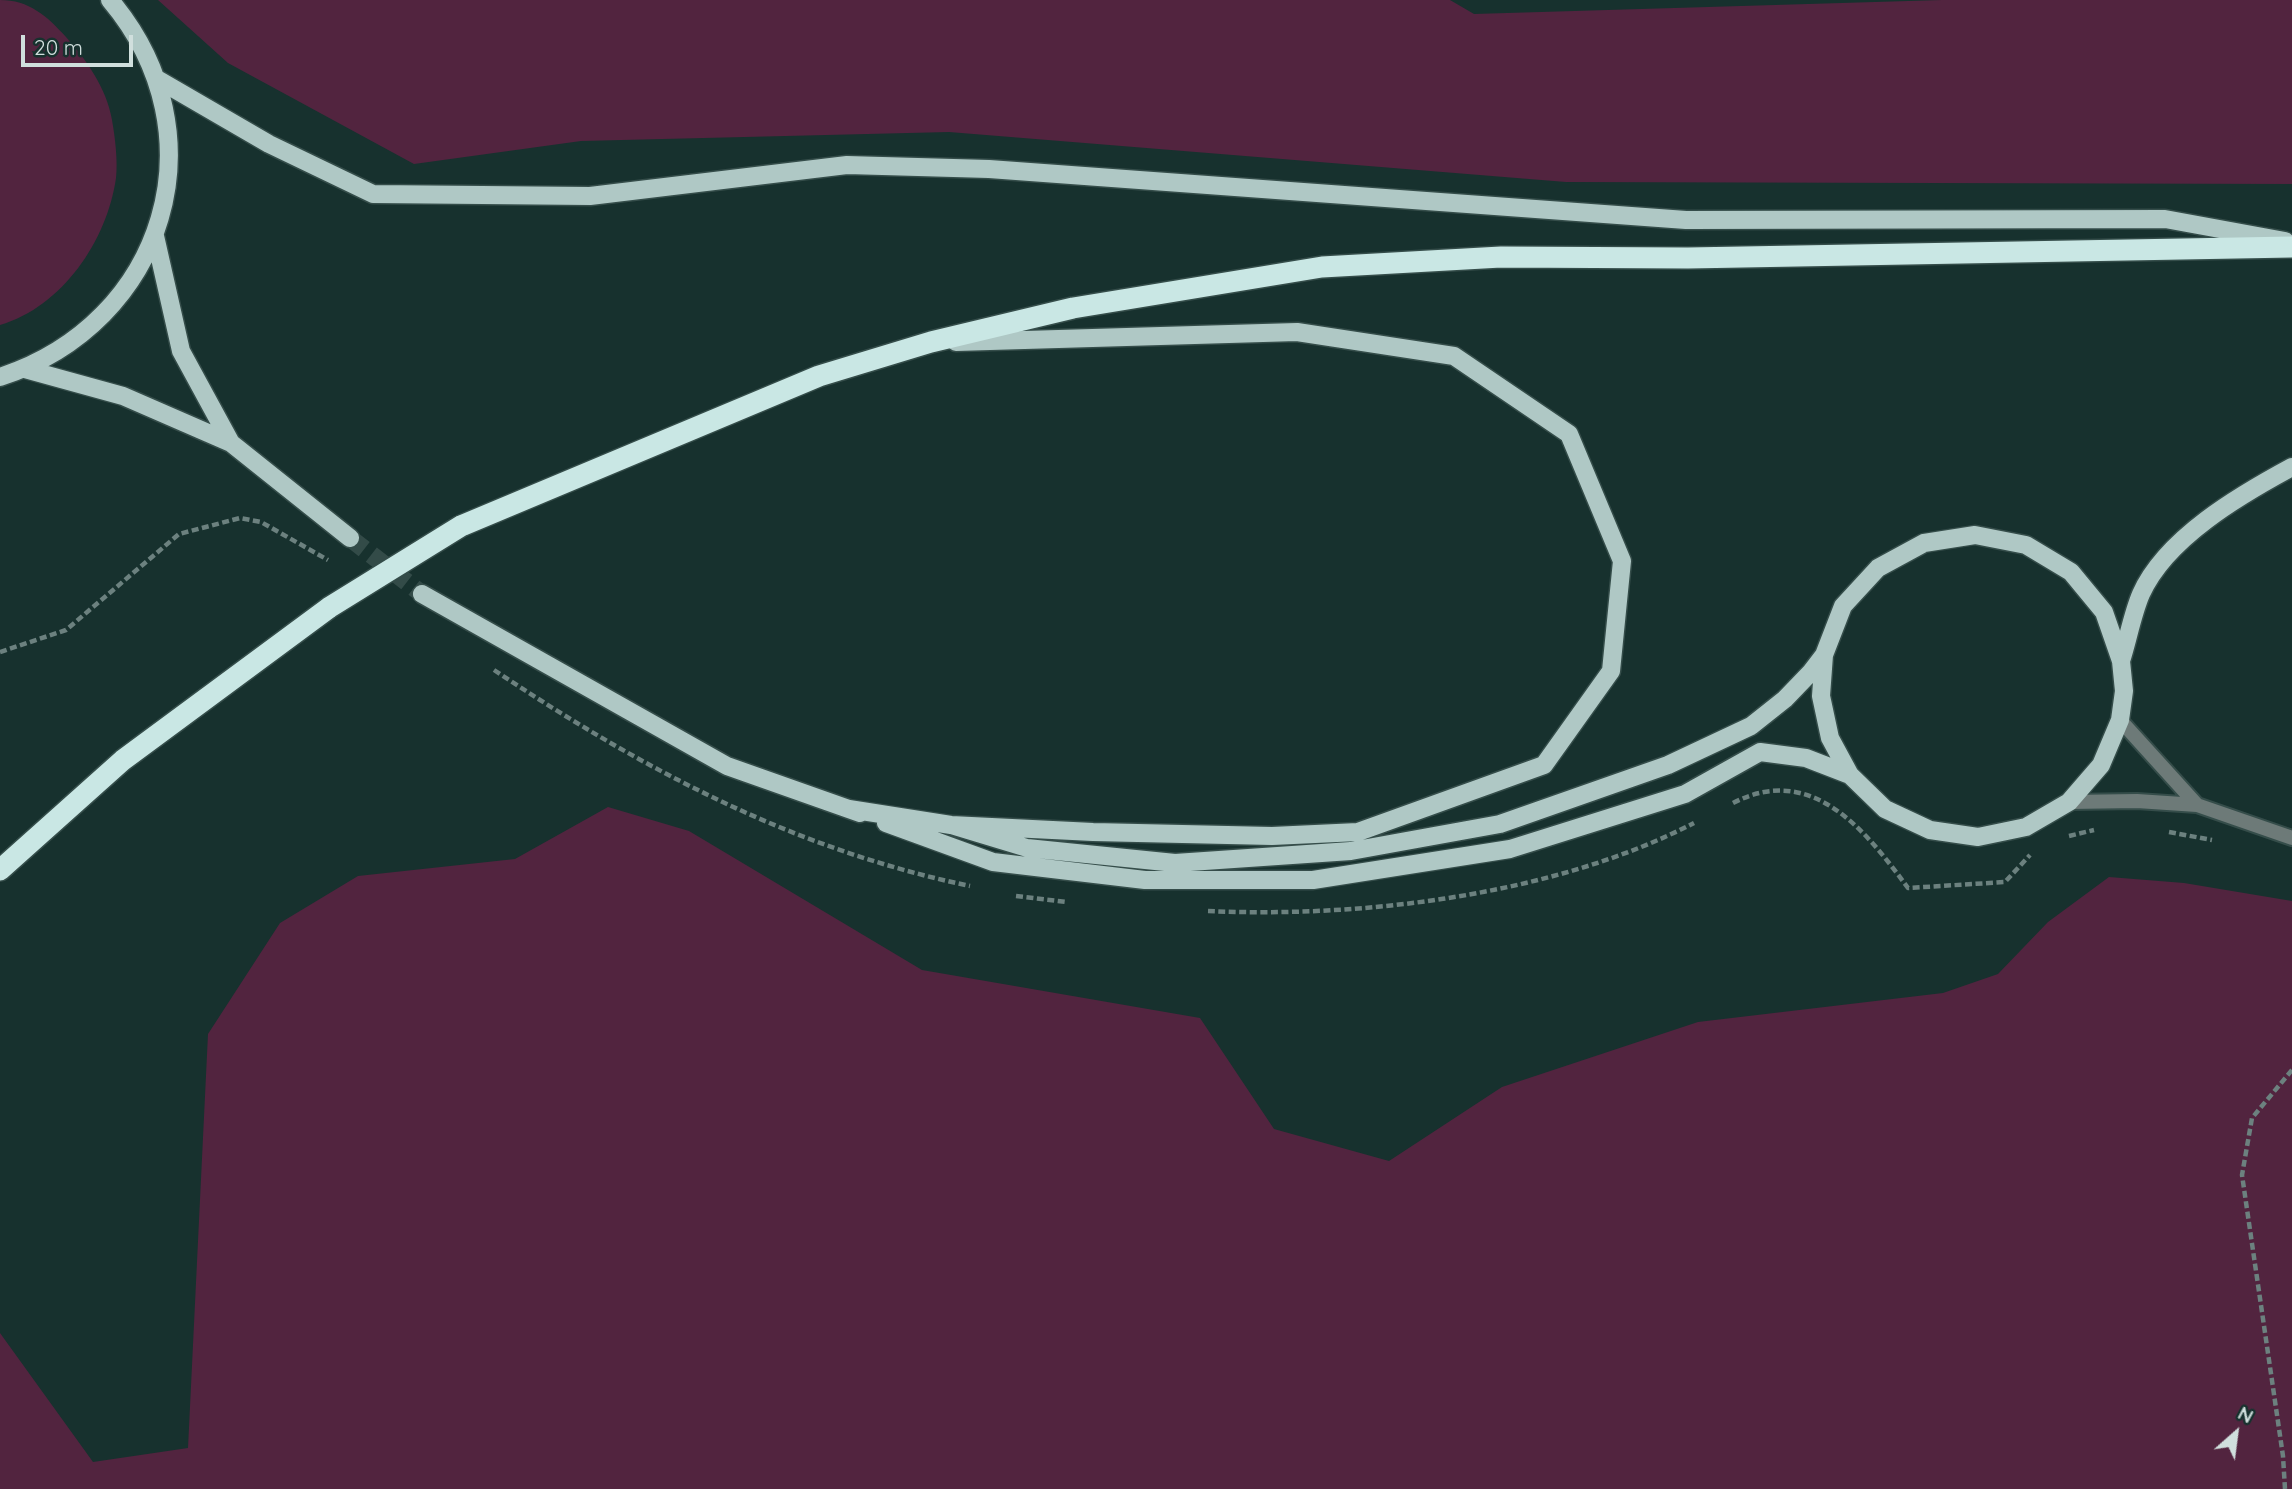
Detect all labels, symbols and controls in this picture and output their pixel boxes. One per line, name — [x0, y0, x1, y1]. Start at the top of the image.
scale bar — [24, 21, 136, 65]
text: 20 m — [34, 34, 83, 60]
north arrow — [2201, 1398, 2271, 1468]
text: N — [2234, 1401, 2258, 1428]

